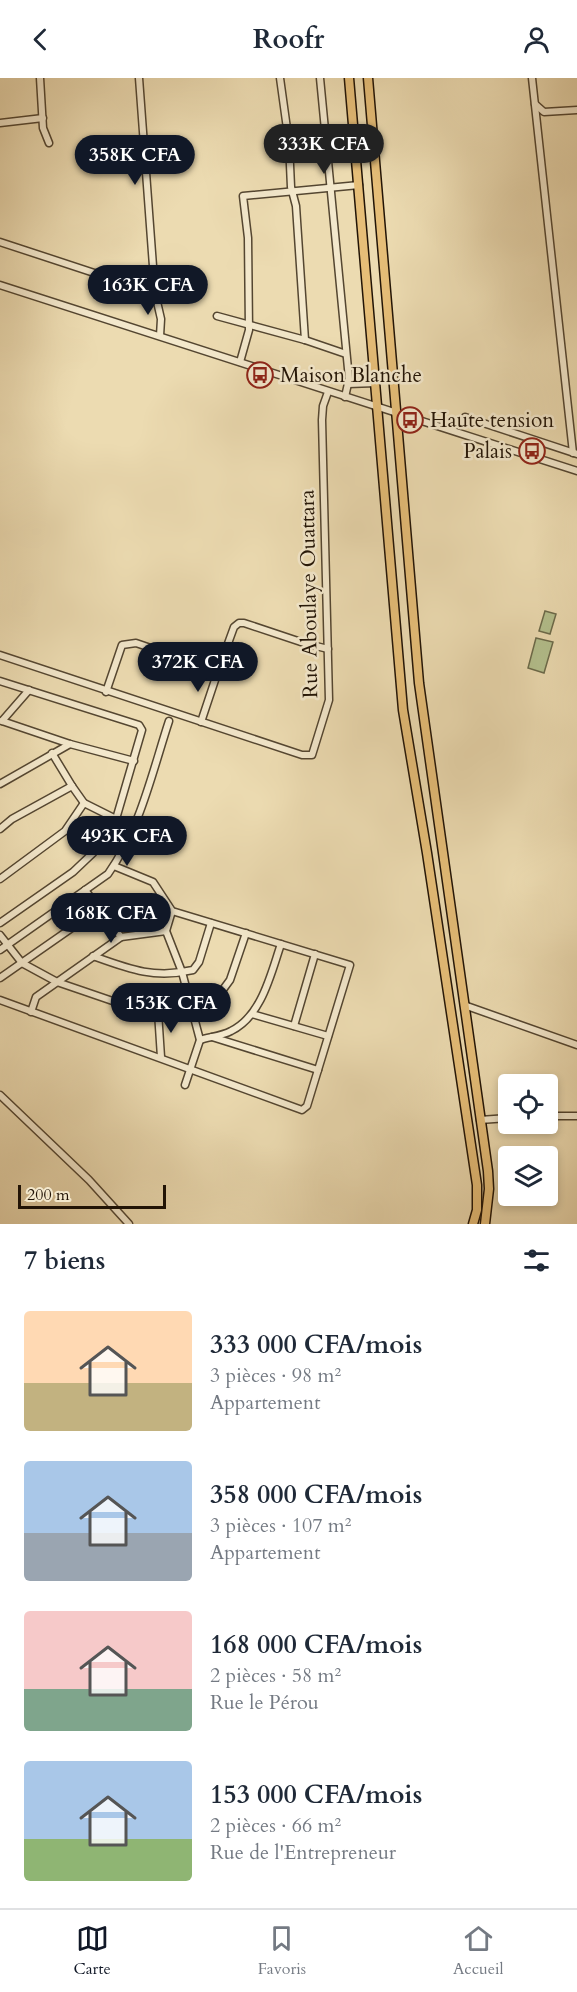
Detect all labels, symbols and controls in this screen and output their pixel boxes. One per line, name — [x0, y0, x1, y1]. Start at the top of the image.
text: Roofr — [253, 21, 324, 58]
icon: back — [24, 23, 57, 56]
icon: person — [520, 23, 553, 56]
pin: 333K CFA — [262, 124, 386, 175]
text: 333K CFA — [278, 130, 370, 157]
pin: 358K CFA — [73, 135, 197, 186]
text: 358K CFA — [89, 141, 181, 168]
pin: 163K CFA — [86, 265, 210, 316]
text: 163K CFA — [102, 271, 194, 298]
bus stop icon: Maison Blanche — [245, 360, 275, 390]
place label: Maison Blanche — [280, 361, 422, 390]
bus stop icon: Haute tension — [395, 405, 425, 435]
place label: Haute tension — [430, 406, 554, 435]
bus stop icon: Palais — [517, 436, 547, 466]
place label: Palais — [463, 437, 512, 466]
street label: Rue Aboulaye Ouattara — [293, 489, 325, 699]
pin: 372K CFA — [136, 642, 260, 693]
text: 372K CFA — [152, 648, 244, 675]
pin: 493K CFA — [65, 816, 189, 867]
text: 493K CFA — [81, 822, 173, 849]
pin: 168K CFA — [49, 893, 173, 944]
text: 168K CFA — [65, 899, 157, 926]
pin: 153K CFA — [109, 983, 233, 1034]
text: 153K CFA — [125, 989, 217, 1016]
map controls — [498, 1074, 558, 1206]
button: locate — [498, 1074, 558, 1134]
button: layers — [498, 1146, 558, 1206]
scale bar — [18, 1182, 166, 1210]
text: 200 m — [27, 1184, 69, 1206]
text: 7 biens — [24, 1243, 105, 1278]
icon: filters — [520, 1244, 553, 1277]
text: 333 000 CFA/mois — [210, 1327, 422, 1362]
icon: home — [72, 1335, 144, 1407]
text: 3 pièces · 98 m² — [210, 1362, 341, 1389]
text: Appartement — [210, 1389, 321, 1416]
text: 358 000 CFA/mois — [210, 1477, 422, 1512]
icon: home — [72, 1485, 144, 1557]
text: 3 pièces · 107 m² — [210, 1512, 351, 1539]
text: Appartement — [210, 1539, 321, 1566]
text: 168 000 CFA/mois — [210, 1627, 422, 1662]
icon: home — [72, 1635, 144, 1707]
text: 2 pièces · 58 m² — [210, 1662, 341, 1689]
text: Rue le Pérou — [210, 1689, 319, 1716]
text: 153 000 CFA/mois — [210, 1777, 422, 1812]
icon: home — [72, 1785, 144, 1857]
text: 2 pièces · 66 m² — [210, 1812, 341, 1839]
text: Rue de l'Entrepreneur — [210, 1839, 396, 1866]
tab: Carte — [73, 1922, 111, 1980]
tab: Favoris — [258, 1922, 306, 1980]
tab: Accueil — [453, 1922, 504, 1980]

